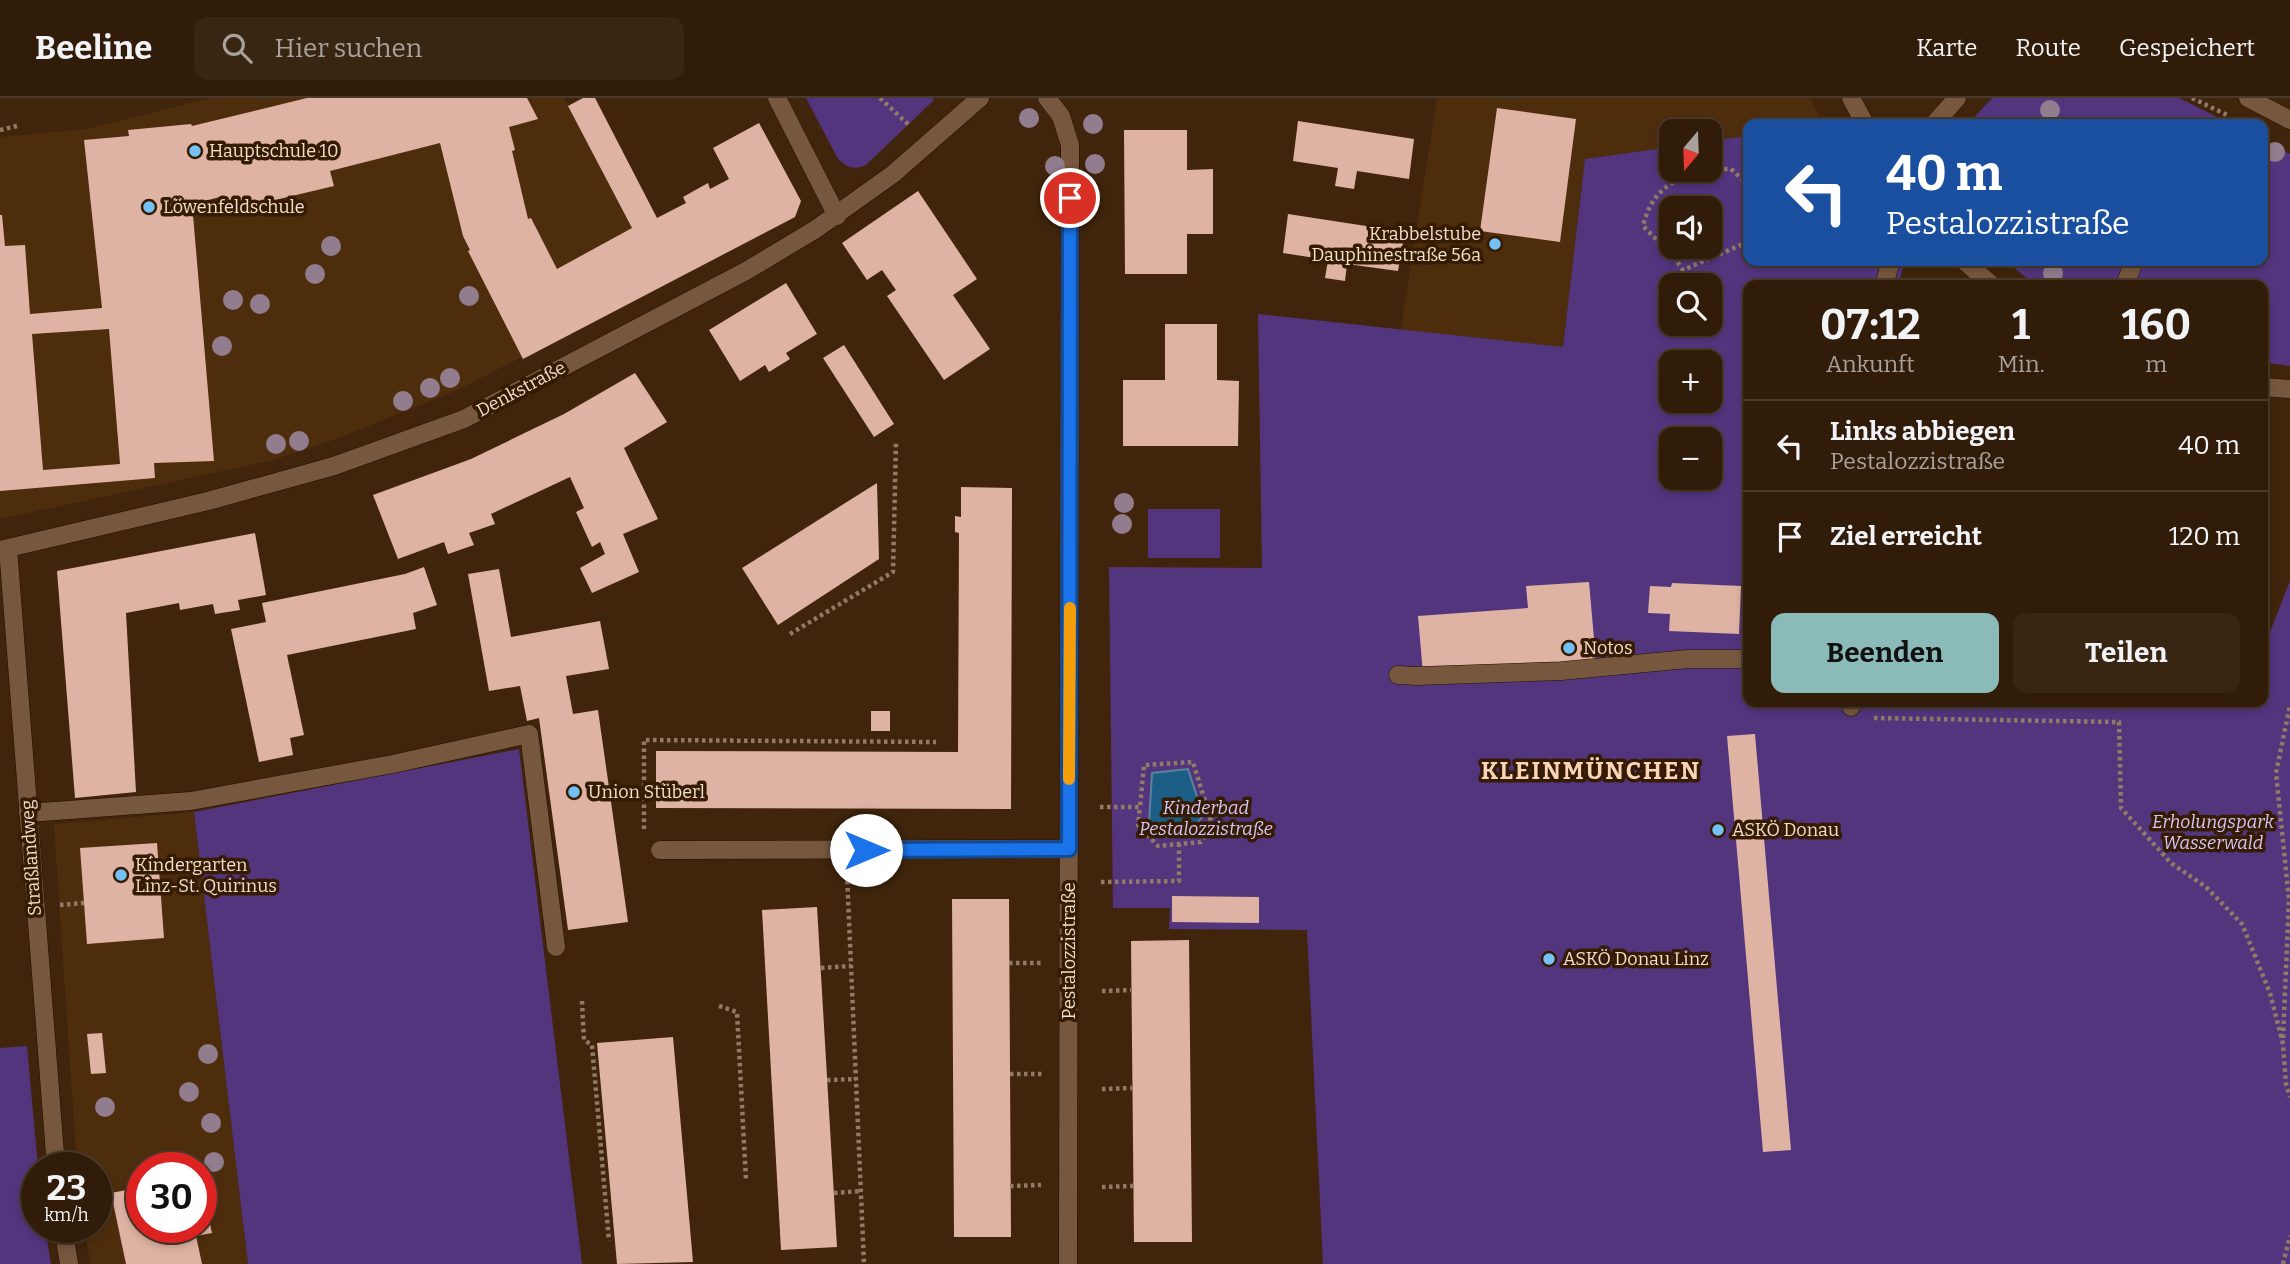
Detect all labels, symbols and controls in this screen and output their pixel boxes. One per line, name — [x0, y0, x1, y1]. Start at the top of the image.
search box — [194, 17, 684, 80]
text: Beeline — [35, 28, 152, 68]
icon: search — [218, 29, 256, 67]
text: Hier suchen — [274, 33, 422, 64]
text: Karte — [1916, 34, 1978, 62]
text: Route — [2016, 34, 2081, 62]
text: Gespeichert — [2119, 34, 2255, 62]
north arrow — [1659, 119, 1722, 182]
map controls — [1659, 119, 1722, 490]
place label: Hauptschule 10 — [209, 140, 338, 162]
marker: Hauptschule 10 — [187, 143, 203, 159]
text: 40 m — [1886, 144, 2003, 203]
icon: left — [1771, 147, 1862, 238]
pin — [1040, 168, 1100, 228]
icon: arrive — [1051, 179, 1089, 217]
place label: Löwenfeldschule — [163, 196, 305, 218]
button: sound — [1659, 196, 1722, 259]
marker: Löwenfeldschule — [141, 199, 157, 215]
text: Pestalozzistraße — [1886, 204, 2130, 242]
place label: Krabbelstube Dauphinestraße 56a — [1312, 223, 1481, 266]
marker: Krabbelstube Dauphinestraße 56a — [1487, 236, 1503, 252]
button: search — [1659, 273, 1722, 336]
text: 07:12 — [1820, 300, 1921, 350]
text: 1 — [2012, 300, 2030, 350]
text: 160 — [2121, 300, 2191, 350]
button: + — [1659, 350, 1722, 413]
text: Ankunft — [1826, 350, 1915, 378]
text: Min. — [1998, 350, 2045, 378]
text: m — [2145, 350, 2167, 378]
street label: Denkstraße — [473, 356, 569, 422]
text: Links abbiegen — [1830, 416, 2015, 447]
button: − — [1659, 427, 1722, 490]
icon: left — [1771, 427, 1809, 465]
text: 40 m — [2178, 430, 2240, 461]
text: Pestalozzistraße — [1830, 447, 2005, 475]
icon: arrive — [1771, 518, 1809, 556]
text: Ziel erreicht — [1830, 521, 1982, 552]
text: 120 m — [2169, 521, 2240, 552]
button: Beenden — [1771, 613, 1999, 693]
button: Teilen — [2013, 613, 2240, 693]
place label: Notos — [1583, 637, 1633, 659]
marker: Notos — [1561, 640, 1577, 656]
district label: KLEINMÜNCHEN — [1481, 757, 1701, 785]
place label: Union Stüberl — [588, 781, 705, 803]
marker: Union Stüberl — [566, 784, 582, 800]
park label: Kinderbad Pestalozzistraße — [1139, 797, 1273, 840]
street label: Straßlandweg — [16, 799, 46, 917]
park label: Erholungspark Wasserwald — [2152, 811, 2274, 854]
position arrow — [829, 813, 903, 887]
place label: ASKÖ Donau — [1732, 819, 1839, 841]
marker: ASKÖ Donau — [1710, 822, 1726, 838]
place label: Kindergarten Linz-St. Quirinus — [135, 854, 277, 897]
marker: Kindergarten Linz-St. Quirinus — [113, 867, 129, 883]
street label: Pestalozzistraße — [1058, 882, 1080, 1020]
place label: ASKÖ Donau Linz — [1563, 948, 1709, 970]
marker: ASKÖ Donau Linz — [1541, 951, 1557, 967]
speed limit sign: 30 — [126, 1152, 217, 1243]
text: 23 — [47, 1167, 86, 1209]
text: km/h — [44, 1204, 89, 1226]

